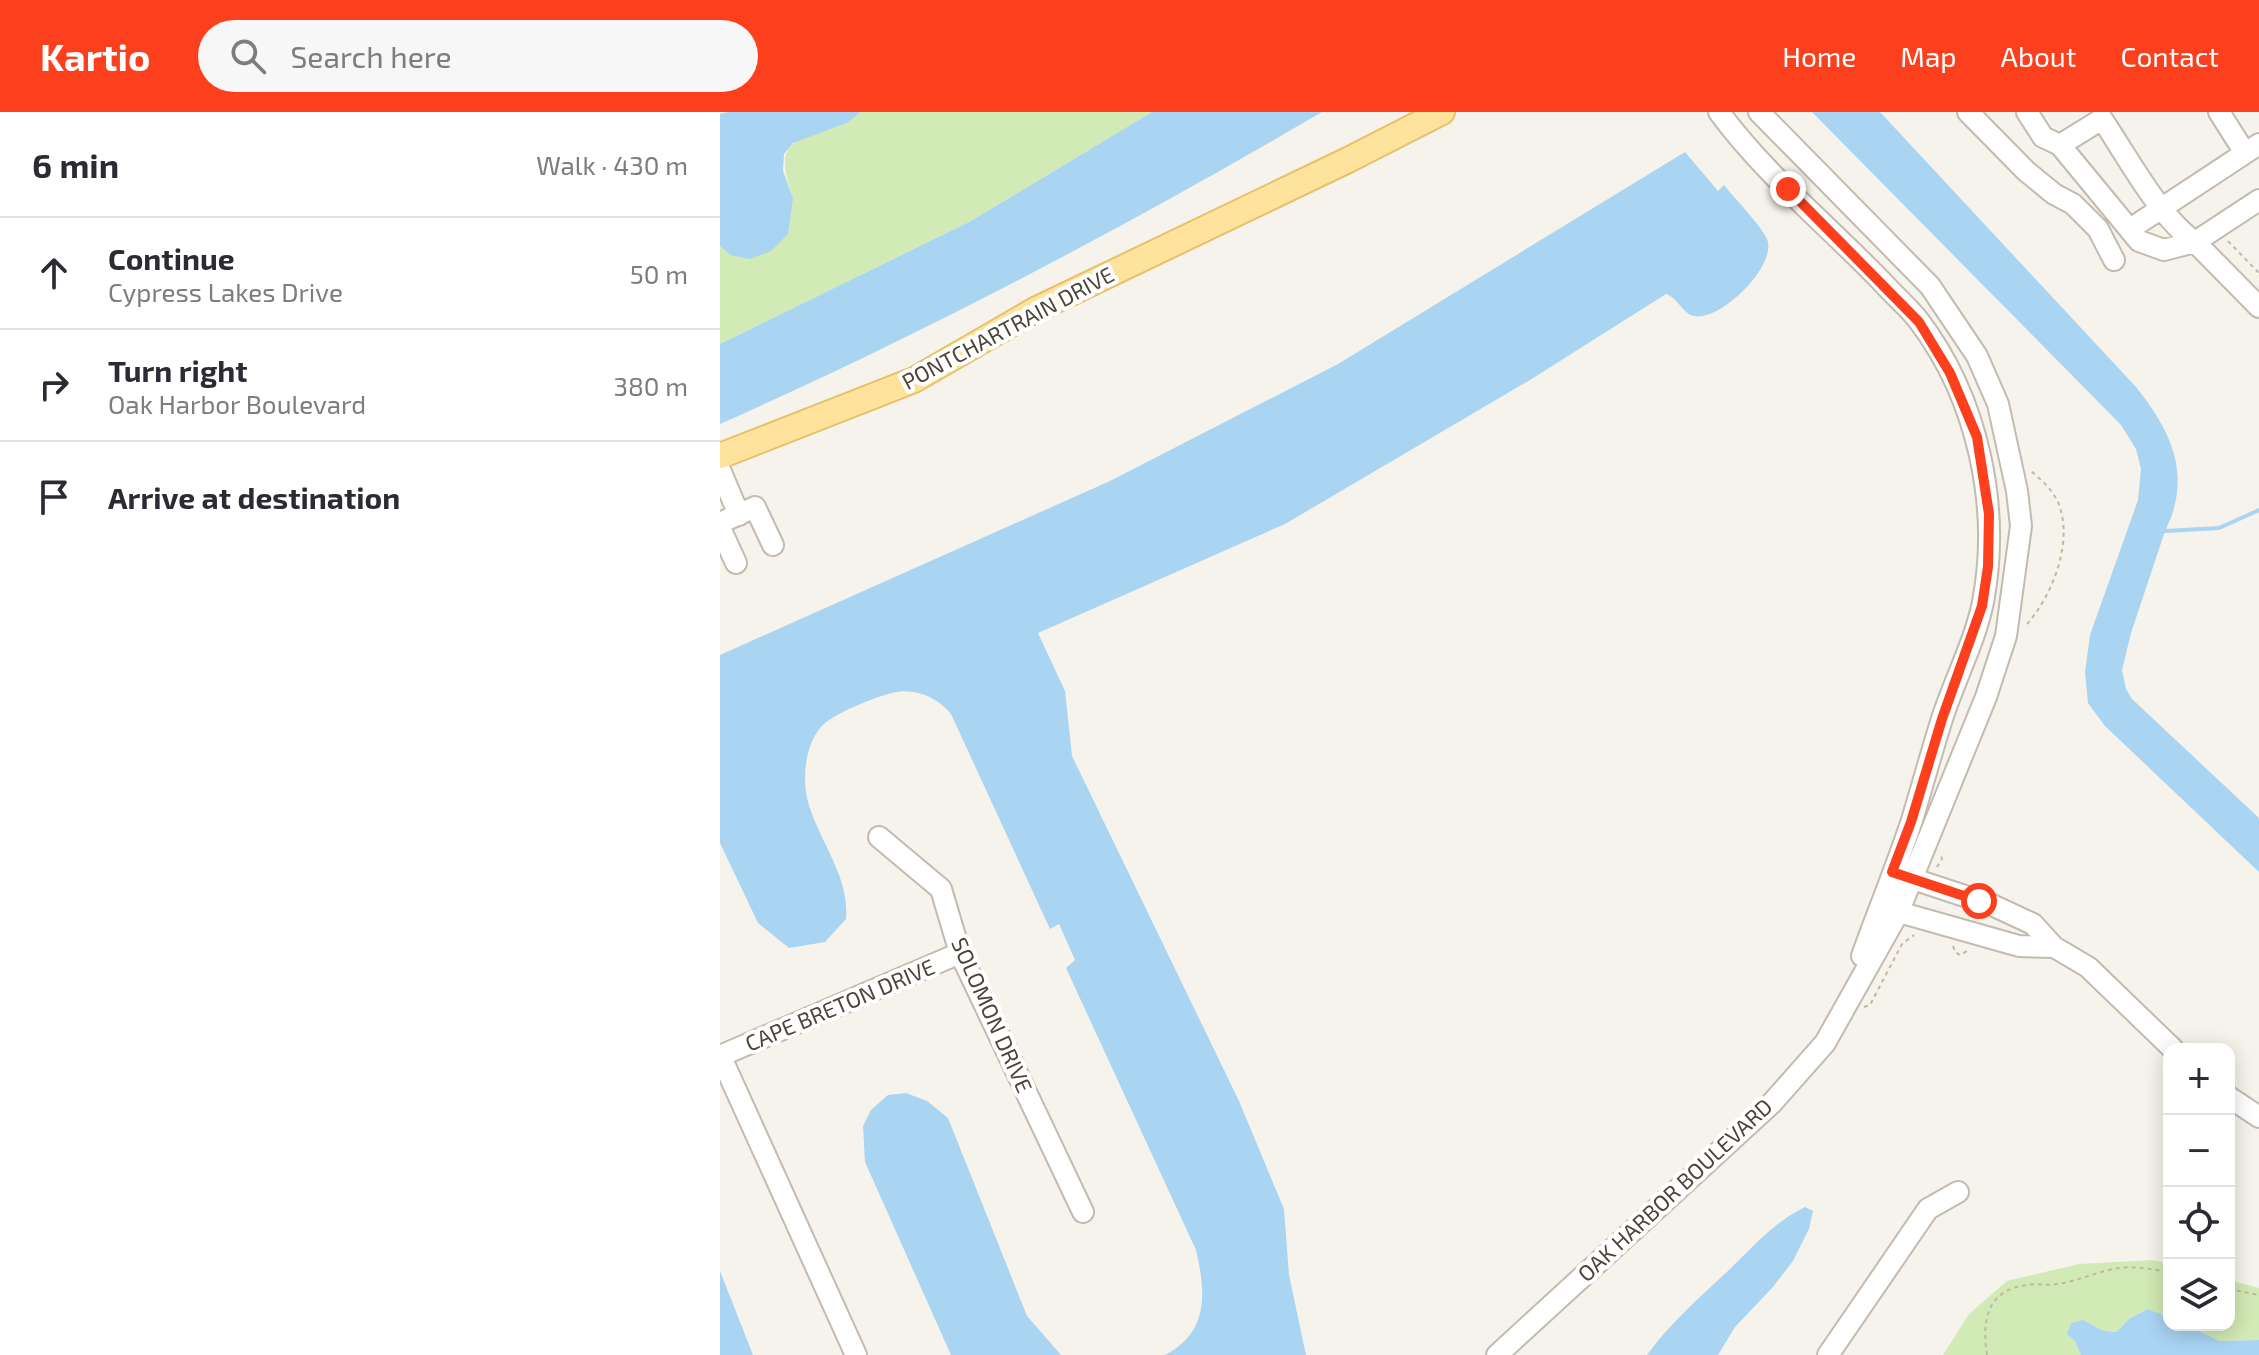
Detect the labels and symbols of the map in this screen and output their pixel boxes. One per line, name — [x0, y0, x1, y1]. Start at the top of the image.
route end — [1770, 171, 1806, 207]
street label: PONTCHARTRAIN DRIVE — [897, 260, 1118, 394]
route start — [1961, 883, 1997, 919]
street label: SOLOMON DRIVE — [947, 933, 1039, 1096]
street label: CAPE BRETON DRIVE — [741, 952, 938, 1056]
street label: OAK HARBOR BOULEVARD — [1572, 1092, 1777, 1286]

